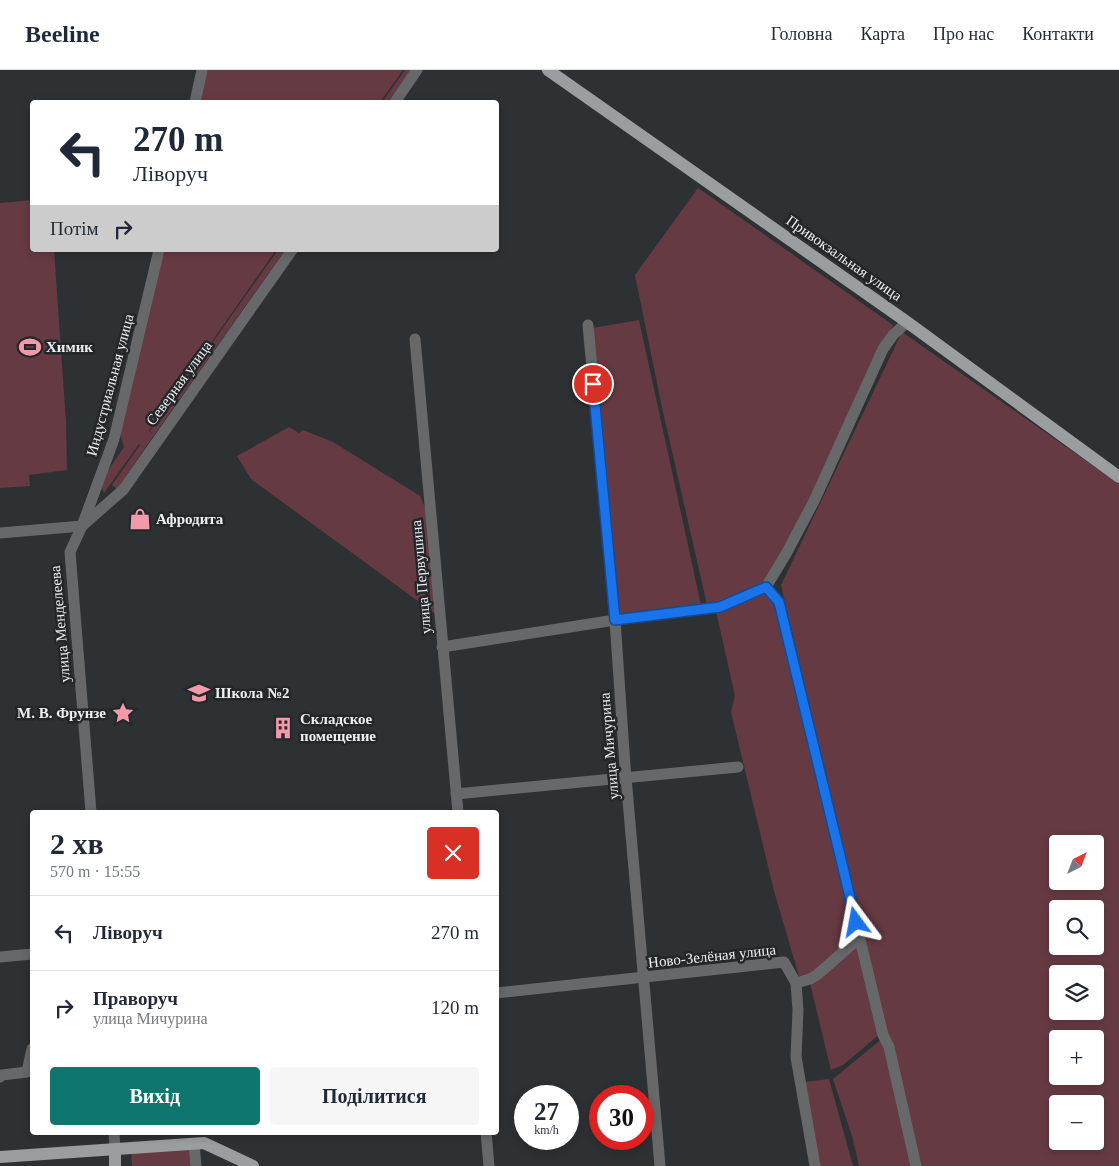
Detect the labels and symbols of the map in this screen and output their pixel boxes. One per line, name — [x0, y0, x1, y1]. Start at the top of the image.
street label: Привокзальная улица — [783, 212, 905, 304]
street label: Индустриальная улица — [83, 312, 137, 458]
sports icon: Химик — [17, 334, 43, 360]
street label: Северная улица — [143, 337, 215, 428]
place label: Химик — [46, 339, 93, 355]
pin — [572, 363, 614, 405]
shop icon: Афродита — [127, 506, 153, 532]
place label: Афродита — [156, 511, 224, 527]
street label: улица Первушина — [408, 519, 434, 635]
street label: улица Менделеева — [47, 565, 73, 683]
school or university icon: Школа №2 — [186, 680, 212, 706]
place label: Школа №2 — [215, 685, 289, 701]
street label: улица Мичурина — [596, 691, 622, 800]
place icon: М. В. Фрунзе — [110, 700, 136, 726]
place label: М. В. Фрунзе — [17, 705, 106, 721]
place label: Складское помещение — [300, 711, 376, 744]
building icon: Складское помещение — [270, 715, 296, 741]
north arrow — [1049, 835, 1104, 890]
position arrow — [829, 895, 881, 947]
street label: Ново-Зелёная улица — [647, 941, 777, 971]
speed limit sign: 30 — [589, 1085, 654, 1150]

